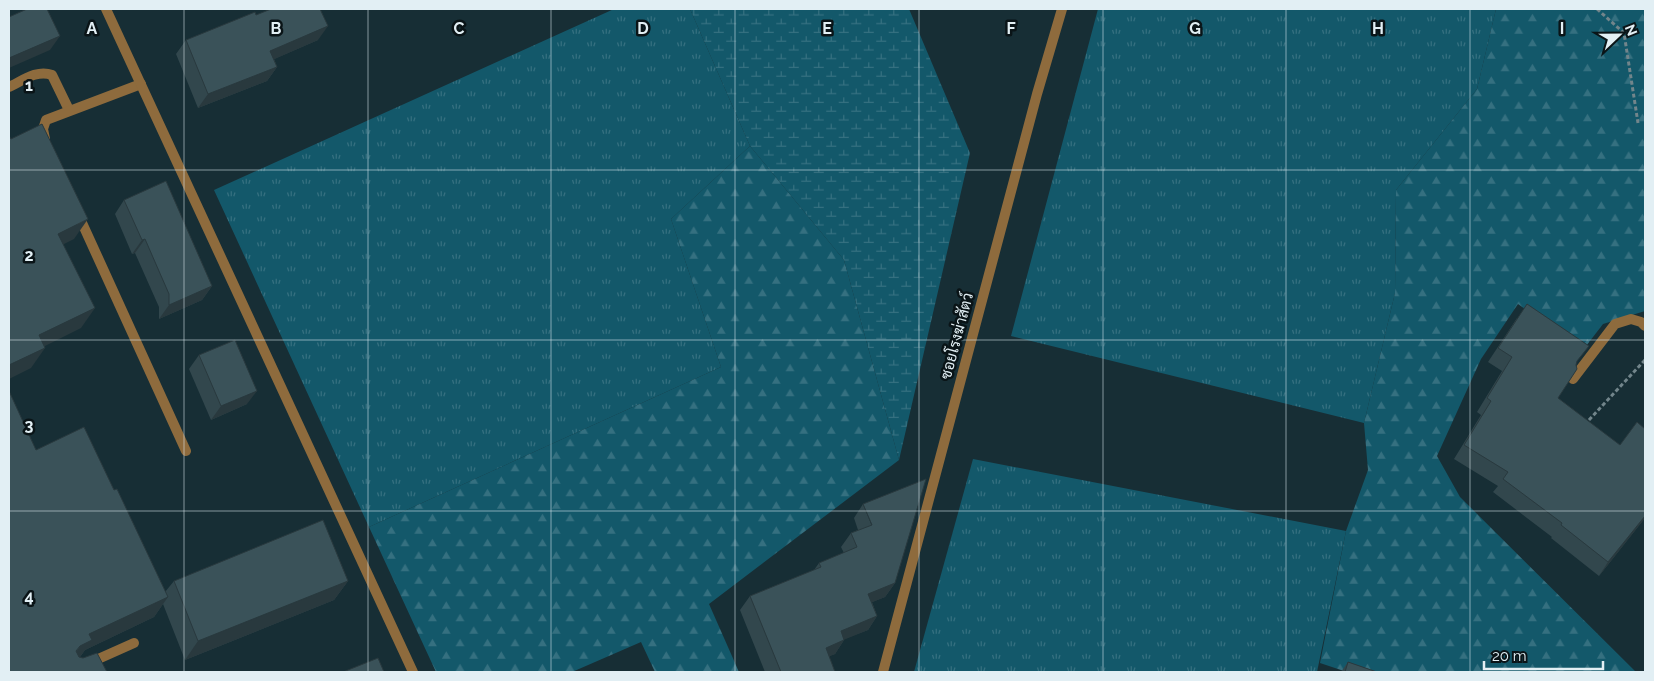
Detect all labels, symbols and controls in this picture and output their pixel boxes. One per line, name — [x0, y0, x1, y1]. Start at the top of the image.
north arrow — [1594, 10, 1644, 60]
text: A — [87, 19, 98, 38]
text: B — [271, 19, 282, 38]
text: C — [454, 19, 465, 38]
text: D — [637, 19, 649, 38]
text: E — [822, 19, 832, 38]
text: F — [1006, 19, 1016, 38]
text: G — [1189, 19, 1201, 38]
text: H — [1372, 19, 1384, 38]
text: I — [1560, 19, 1564, 38]
text: N — [1622, 22, 1640, 38]
text: 1 — [25, 76, 33, 95]
text: 2 — [24, 246, 34, 265]
street label: ซอยโรงฆ่าสัตว์ — [936, 291, 977, 381]
text: 3 — [25, 416, 34, 435]
text: 4 — [24, 587, 34, 606]
scale bar — [1484, 638, 1603, 670]
text: 20 m — [1492, 647, 1527, 665]

